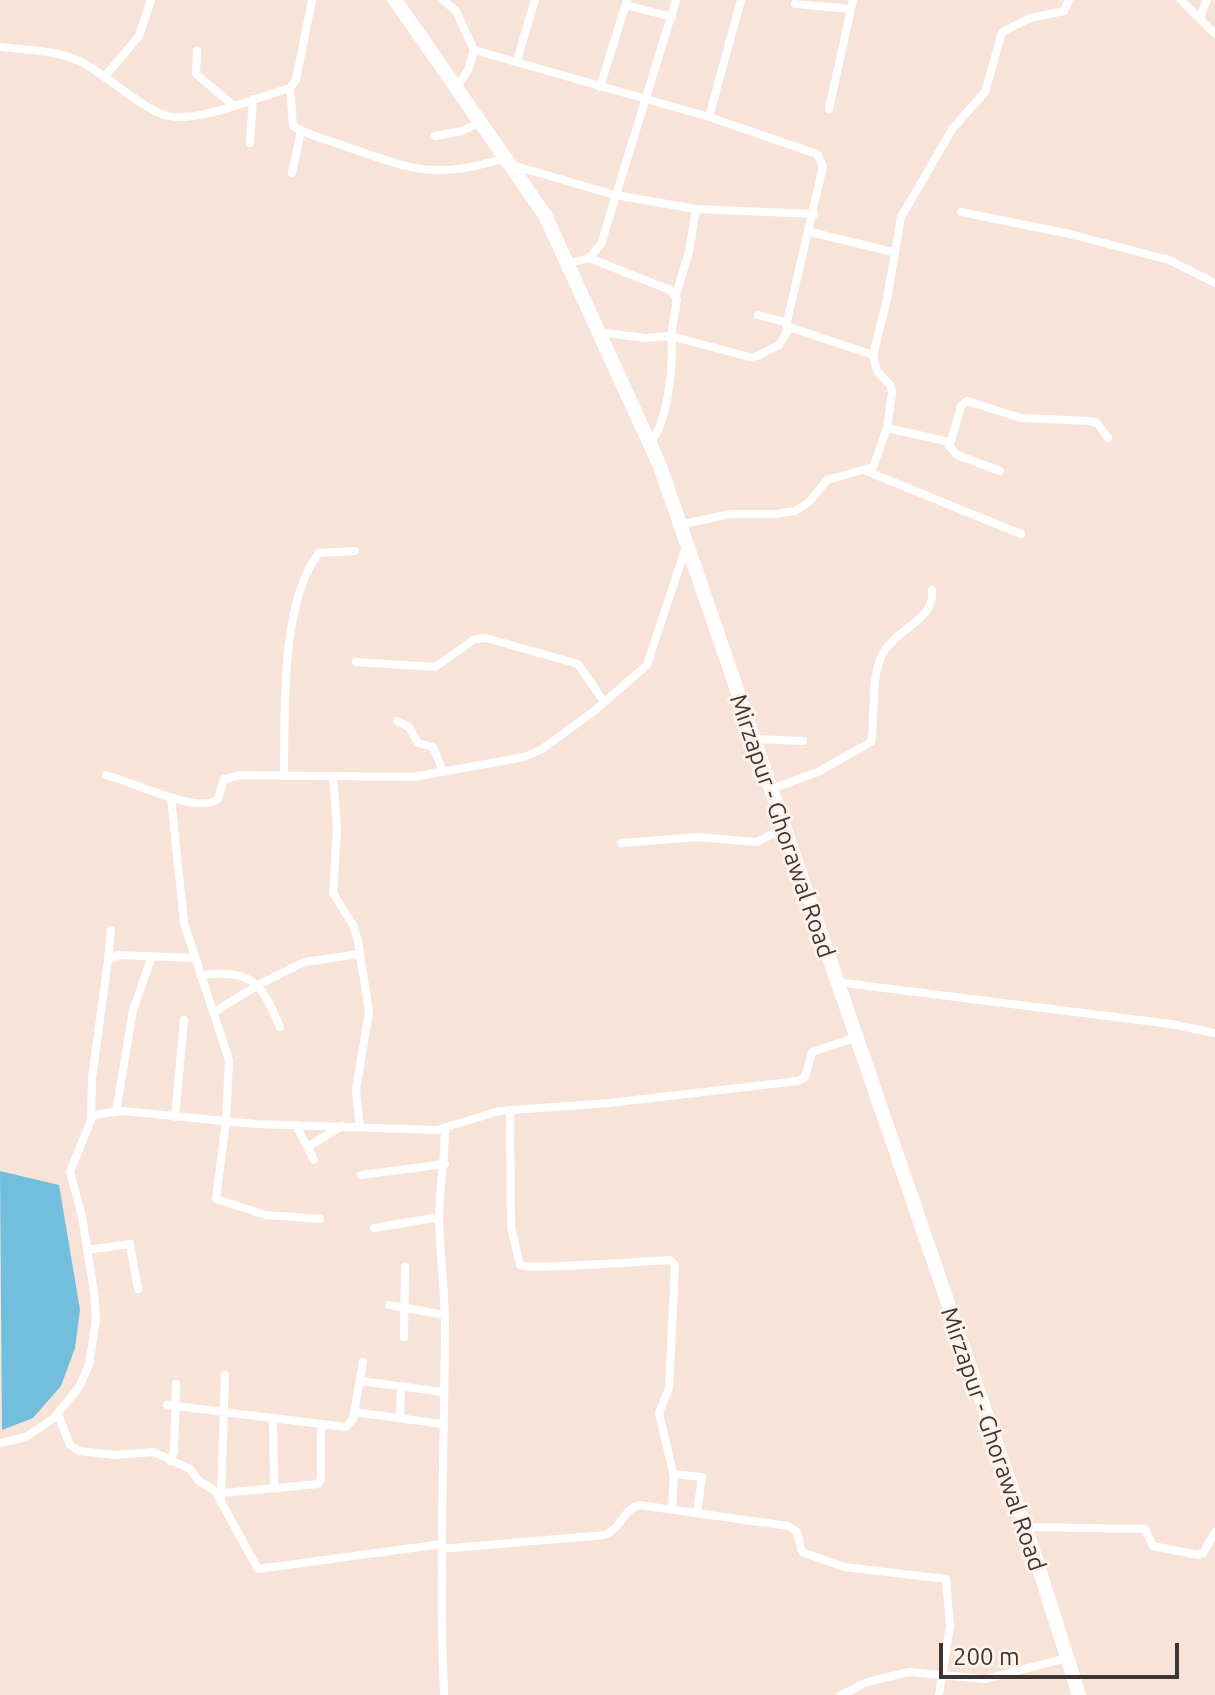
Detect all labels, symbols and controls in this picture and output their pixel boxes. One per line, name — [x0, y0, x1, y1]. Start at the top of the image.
street label: Mirzapur - Ghorawal Road — [723, 690, 841, 962]
street label: Mirzapur - Ghorawal Road — [934, 1303, 1052, 1575]
scale bar — [943, 1627, 1183, 1677]
text: 200 m — [953, 1643, 1020, 1670]

